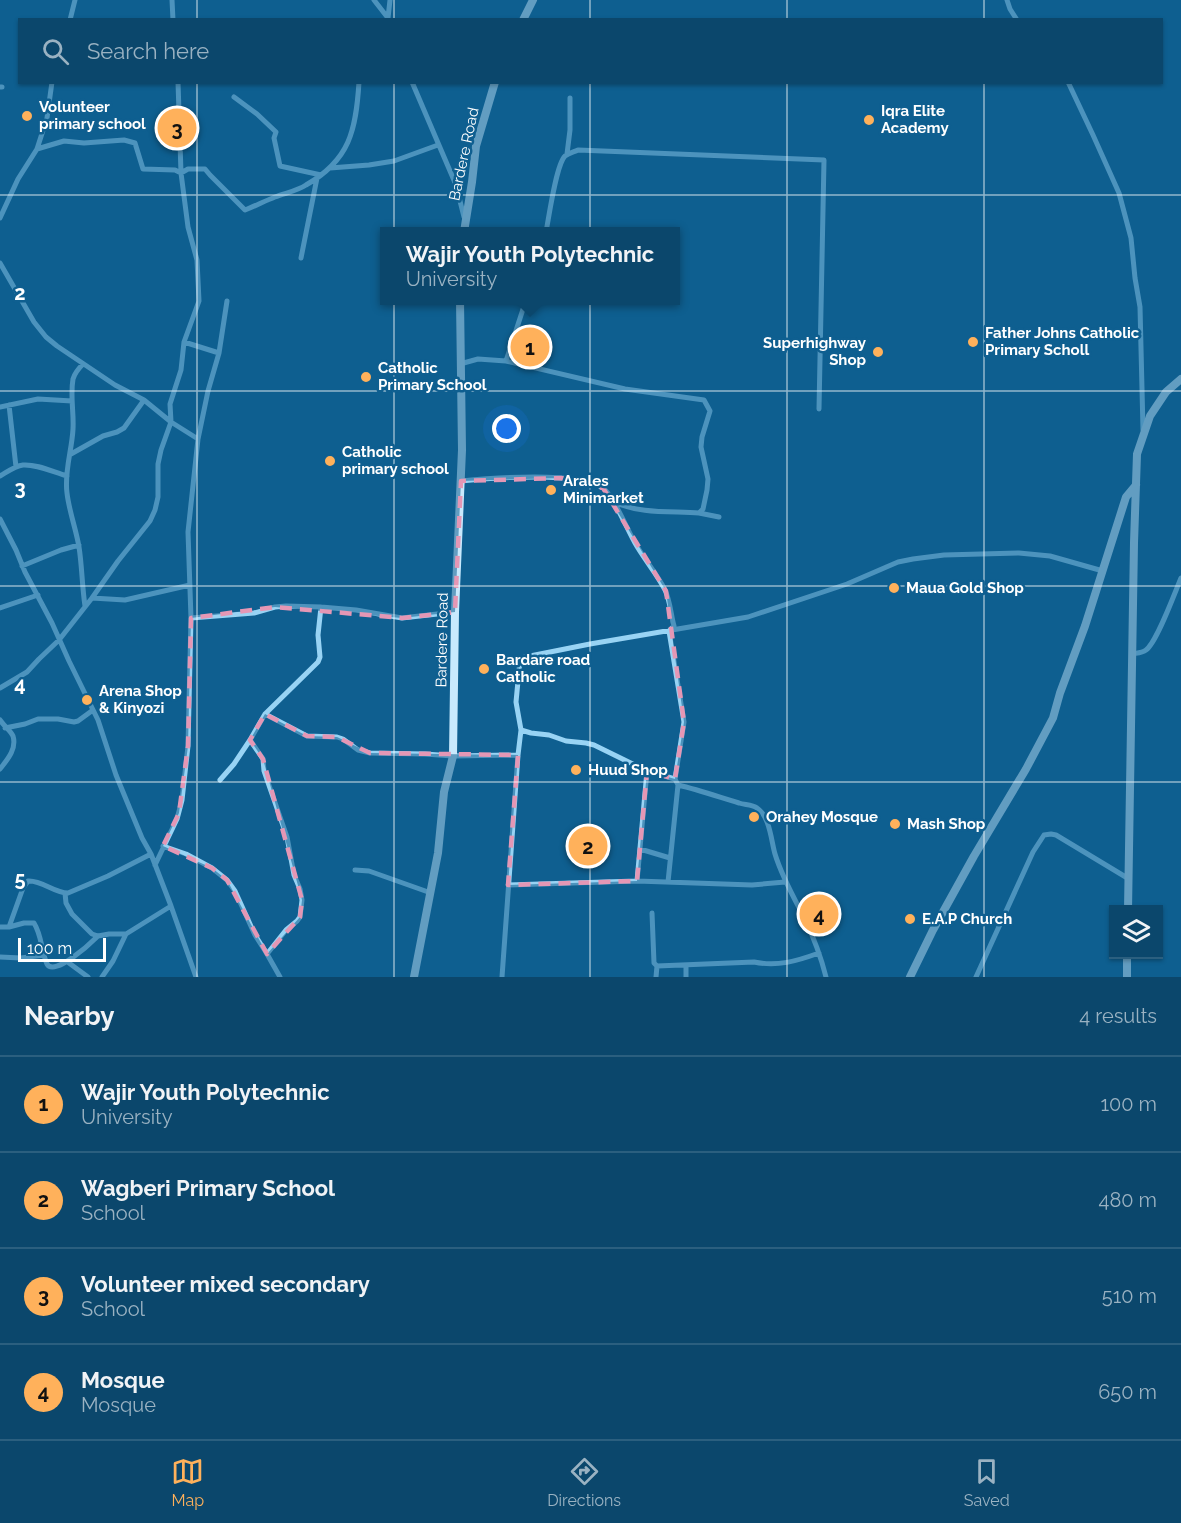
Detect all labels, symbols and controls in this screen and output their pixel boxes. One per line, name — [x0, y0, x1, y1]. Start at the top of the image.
search box — [18, 18, 1163, 84]
icon: search — [39, 35, 72, 68]
text: Search here — [87, 38, 209, 64]
place label: Volunteer primary school — [39, 98, 146, 133]
place label: Iqra Elite Academy — [881, 102, 949, 137]
pin: 3 — [158, 106, 196, 150]
street label: Bardere Road — [445, 106, 483, 202]
marker: Volunteer primary school — [20, 109, 34, 123]
marker: Iqra Elite Academy — [862, 113, 876, 127]
popup — [380, 227, 680, 305]
text: Wajir Youth Polytechnic — [406, 241, 654, 267]
text: University — [406, 267, 497, 291]
text: 2 — [14, 281, 26, 305]
pin: 1 — [510, 324, 550, 370]
place label: Father Johns Catholic Primary Scholl — [985, 324, 1140, 359]
place label: Superhighway Shop — [763, 334, 867, 369]
marker: Father Johns Catholic Primary Scholl — [966, 335, 980, 349]
marker: Superhighway Shop — [871, 345, 885, 359]
place label: Catholic Primary School — [378, 359, 487, 394]
marker: Catholic Primary School — [359, 370, 373, 384]
your location — [492, 414, 521, 443]
place label: Catholic primary school — [342, 443, 449, 478]
marker: Catholic primary school — [323, 454, 337, 468]
place label: Arales Minimarket — [563, 472, 644, 507]
text: 3 — [14, 476, 26, 500]
marker: Arales Minimarket — [544, 483, 558, 497]
place label: Maua Gold Shop — [906, 579, 1024, 597]
marker: Maua Gold Shop — [887, 581, 901, 595]
street label: Bardere Road — [432, 592, 452, 688]
place label: Bardare road Catholic — [496, 651, 591, 686]
marker: Bardare road Catholic — [477, 662, 491, 676]
text: 4 — [14, 672, 26, 696]
place label: Arena Shop & Kinyozi — [99, 682, 182, 717]
marker: Arena Shop & Kinyozi — [80, 693, 94, 707]
place label: Huud Shop — [588, 761, 668, 779]
marker: Huud Shop — [569, 763, 583, 777]
place label: Orahey Mosque — [766, 808, 878, 826]
marker: Orahey Mosque — [747, 810, 761, 824]
place label: Mash Shop — [907, 815, 986, 833]
marker: Mash Shop — [888, 817, 902, 831]
pin: 2 — [568, 824, 608, 868]
text: 5 — [14, 867, 26, 891]
pin: 4 — [800, 892, 838, 936]
map controls — [1109, 905, 1163, 959]
button: layers — [1109, 905, 1163, 959]
place label: E.A.P Church — [922, 910, 1012, 928]
marker: E.A.P Church — [903, 912, 917, 926]
scale bar — [18, 935, 106, 962]
text: 100 m — [27, 939, 72, 958]
text: Nearby — [24, 1001, 114, 1031]
text: 4 results — [1079, 1004, 1157, 1028]
text: Wajir Youth Polytechnic — [81, 1079, 330, 1105]
text: 1 — [39, 1092, 48, 1116]
text: 100 m — [1100, 1092, 1157, 1116]
text: University — [81, 1105, 173, 1129]
text: Wagberi Primary School — [81, 1175, 335, 1201]
text: 2 — [38, 1188, 49, 1212]
text: 480 m — [1099, 1188, 1157, 1212]
text: School — [81, 1201, 145, 1225]
text: Volunteer mixed secondary — [81, 1271, 370, 1297]
text: 3 — [38, 1284, 49, 1308]
text: 510 m — [1102, 1284, 1157, 1308]
text: School — [81, 1297, 145, 1321]
text: Mosque — [81, 1367, 165, 1393]
text: 4 — [38, 1380, 49, 1404]
text: 650 m — [1098, 1380, 1157, 1404]
text: Mosque — [81, 1393, 156, 1417]
tab: Map — [171, 1455, 204, 1510]
tab: Directions — [547, 1455, 621, 1510]
tab: Saved — [964, 1455, 1010, 1510]

